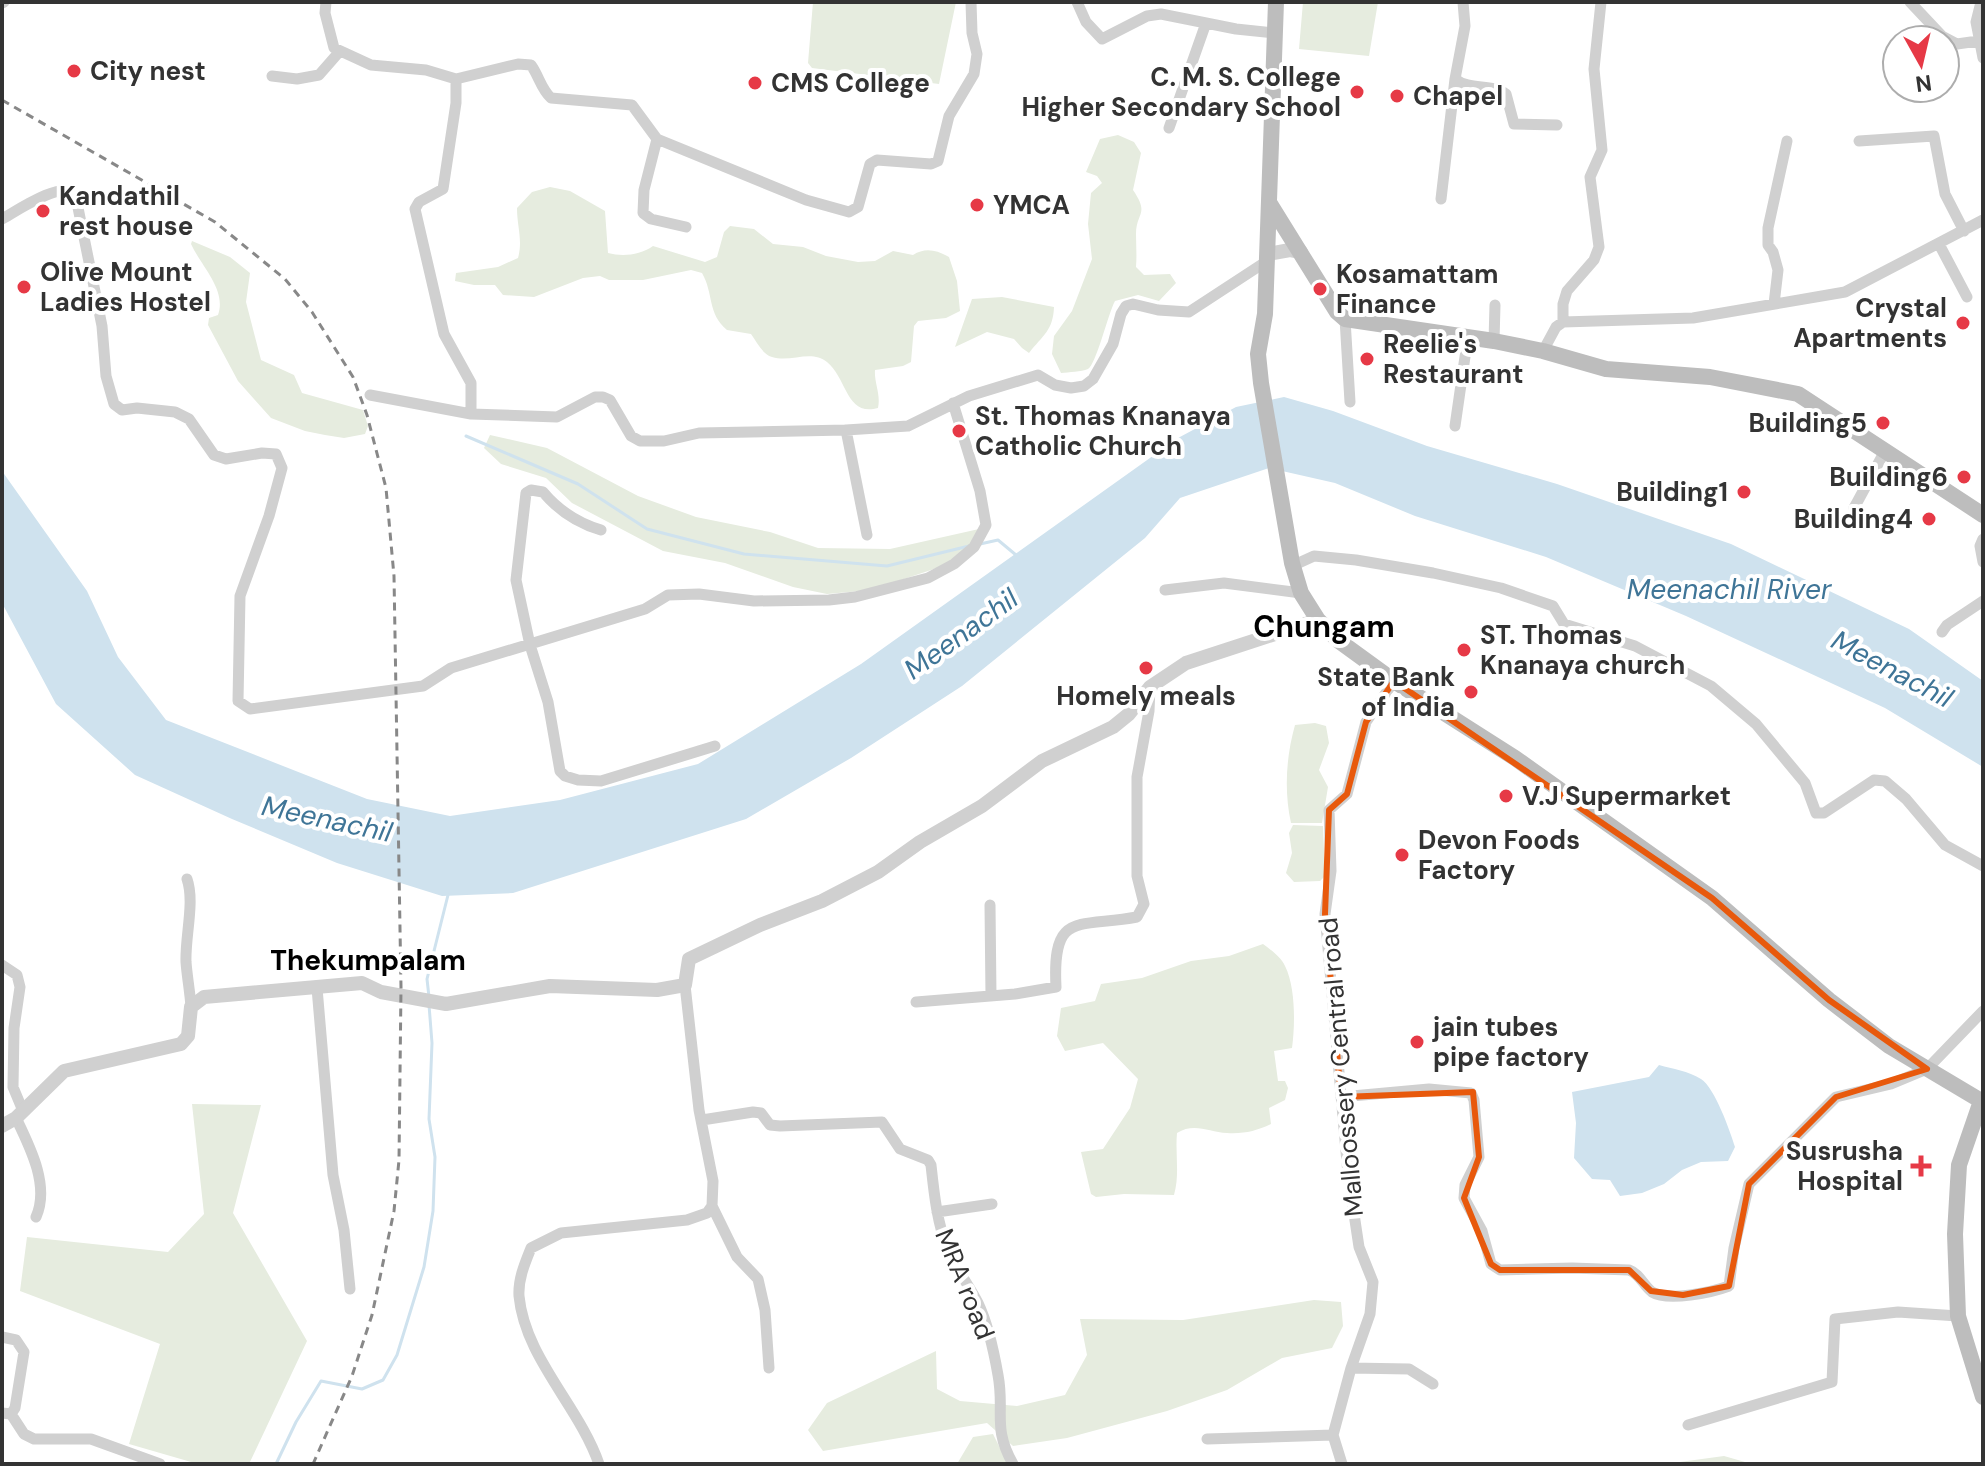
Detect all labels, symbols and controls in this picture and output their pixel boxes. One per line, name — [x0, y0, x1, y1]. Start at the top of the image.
north arrow — [1881, 24, 1961, 104]
place label: City nest — [90, 54, 206, 88]
place label: C. M. S. College Higher Secondary School — [1021, 60, 1341, 124]
marker: City nest — [65, 62, 83, 80]
place label: CMS College — [771, 66, 930, 100]
text: N — [1914, 68, 1934, 99]
marker: CMS College — [746, 74, 764, 92]
place label: Chapel — [1413, 79, 1503, 113]
marker: C. M. S. College Higher Secondary School — [1348, 83, 1366, 101]
marker: Chapel — [1388, 87, 1406, 105]
place label: Kandathil rest house — [59, 179, 193, 243]
place label: YMCA — [993, 188, 1070, 222]
marker: YMCA — [968, 196, 986, 214]
marker: Kandathil rest house — [34, 202, 52, 220]
place label: Olive Mount Ladies Hostel — [40, 255, 211, 319]
place label: Kosamattam Finance — [1336, 257, 1499, 321]
marker: Olive Mount Ladies Hostel — [15, 278, 33, 296]
marker: Kosamattam Finance — [1311, 280, 1329, 298]
place label: Crystal Apartments — [1793, 291, 1947, 355]
marker: Crystal Apartments — [1954, 314, 1972, 332]
place label: Reelie's Restaurant — [1383, 327, 1523, 391]
marker: Reelie's Restaurant — [1358, 350, 1376, 368]
place label: St. Thomas Knanaya Catholic Church — [975, 399, 1231, 463]
place label: Building5 — [1748, 406, 1867, 440]
marker: Building5 — [1874, 414, 1892, 432]
marker: St. Thomas Knanaya Catholic Church — [950, 422, 968, 440]
place label: Building6 — [1829, 460, 1948, 494]
marker: Building6 — [1955, 468, 1973, 486]
place label: Building1 — [1616, 475, 1728, 509]
marker: Building1 — [1735, 483, 1753, 501]
place label: Building4 — [1794, 502, 1913, 536]
marker: Building4 — [1920, 510, 1938, 528]
water label: Meenachil River — [1627, 571, 1832, 608]
water label: Meenachil — [897, 580, 1026, 688]
district label: Chungam — [1253, 607, 1395, 646]
place label: ST. Thomas Knanaya church — [1480, 618, 1685, 682]
water label: Meenachil — [1825, 622, 1960, 717]
marker: ST. Thomas Knanaya church — [1455, 641, 1473, 659]
marker: Homely meals — [1137, 659, 1155, 677]
place label: State Bank of India — [1317, 660, 1455, 724]
place label: Homely meals — [1056, 679, 1236, 713]
marker: State Bank of India — [1462, 683, 1480, 701]
place label: V.J Supermarket — [1522, 779, 1731, 813]
water label: Meenachil — [258, 787, 396, 851]
marker: V.J Supermarket — [1497, 787, 1515, 805]
place label: Devon Foods Factory — [1418, 823, 1580, 887]
marker: Devon Foods Factory — [1393, 846, 1411, 864]
street label: Malloossery Central road — [1311, 916, 1371, 1218]
district label: Thekumpalam — [270, 942, 466, 979]
place label: jain tubes pipe factory — [1432, 1010, 1589, 1074]
marker: jain tubes pipe factory — [1408, 1033, 1426, 1051]
place label: Susrusha Hospital — [1786, 1134, 1903, 1198]
marker: Susrusha Hospital — [1910, 1155, 1932, 1177]
street label: MRA road — [927, 1224, 1003, 1344]

